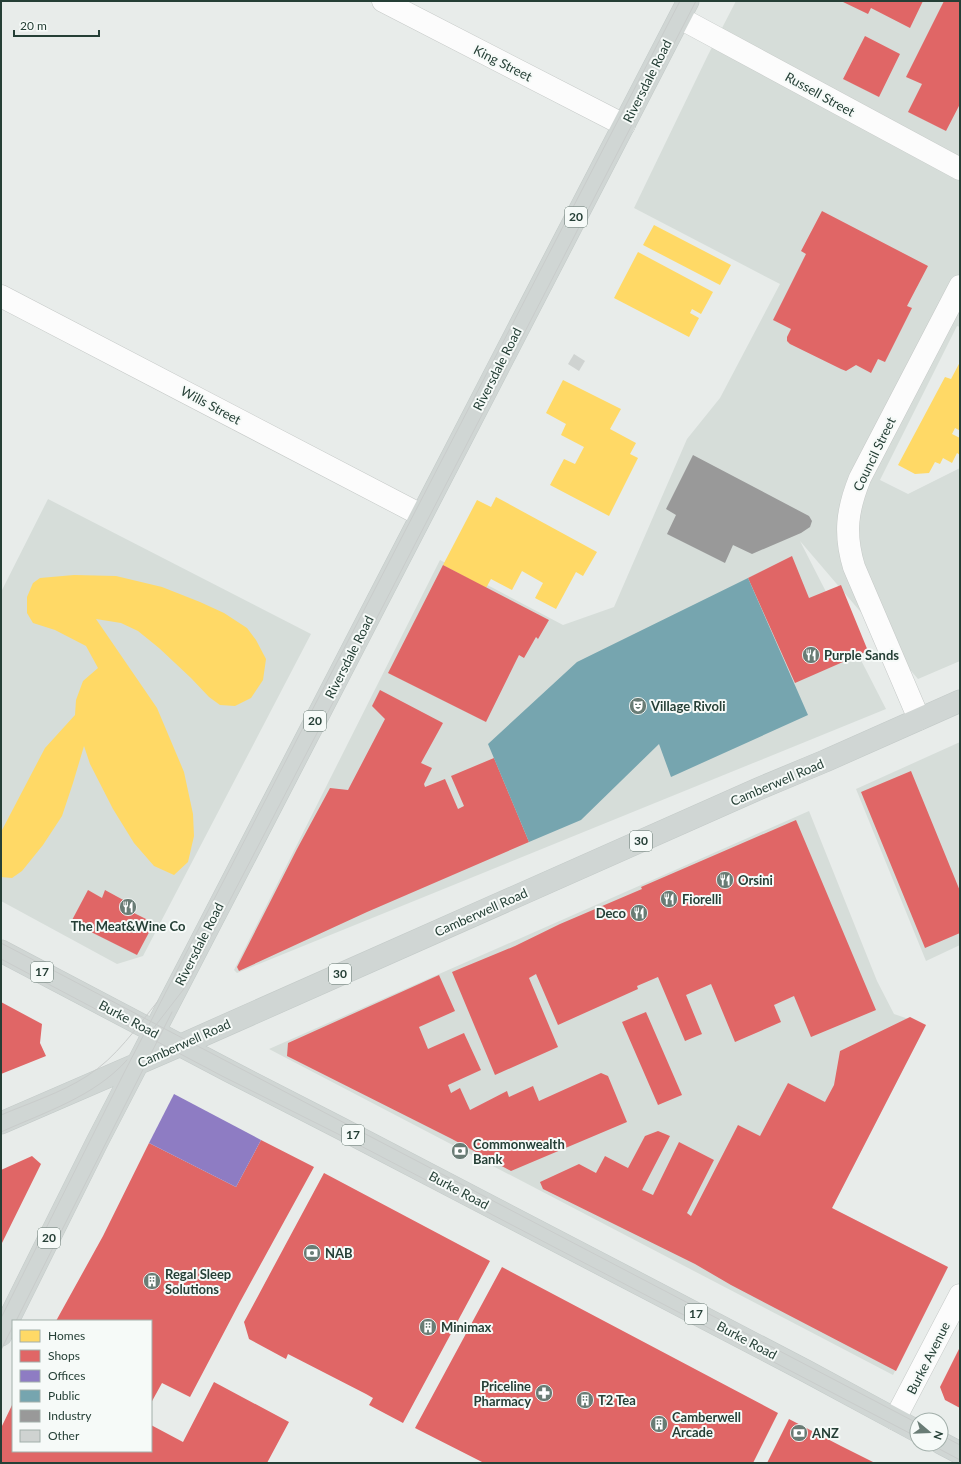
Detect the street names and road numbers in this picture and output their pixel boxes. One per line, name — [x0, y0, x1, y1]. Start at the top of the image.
street label: Riversdale Road — [619, 37, 675, 125]
street label: King Street — [471, 42, 535, 85]
street label: Russell Street — [782, 68, 858, 120]
road number: 20 — [565, 207, 587, 227]
street label: Riversdale Road — [469, 325, 525, 413]
street label: Wills Street — [178, 382, 244, 428]
street label: Council Street — [849, 414, 899, 494]
street label: Riversdale Road — [321, 613, 377, 701]
road number: 20 — [304, 711, 326, 731]
street label: Camberwell Road — [728, 755, 826, 809]
road number: 30 — [630, 831, 652, 851]
street label: Camberwell Road — [432, 884, 530, 940]
street label: Riversdale Road — [171, 900, 227, 988]
road number: 17 — [31, 962, 53, 982]
road number: 30 — [329, 964, 351, 984]
street label: Burke Road — [96, 997, 162, 1041]
street label: Camberwell Road — [135, 1015, 233, 1071]
road number: 17 — [342, 1125, 364, 1145]
street label: Burke Road — [426, 1168, 492, 1212]
road number: 20 — [38, 1228, 60, 1248]
road number: 17 — [685, 1304, 707, 1324]
street label: Burke Road — [714, 1318, 780, 1362]
street label: Burke Avenue — [903, 1319, 953, 1397]

